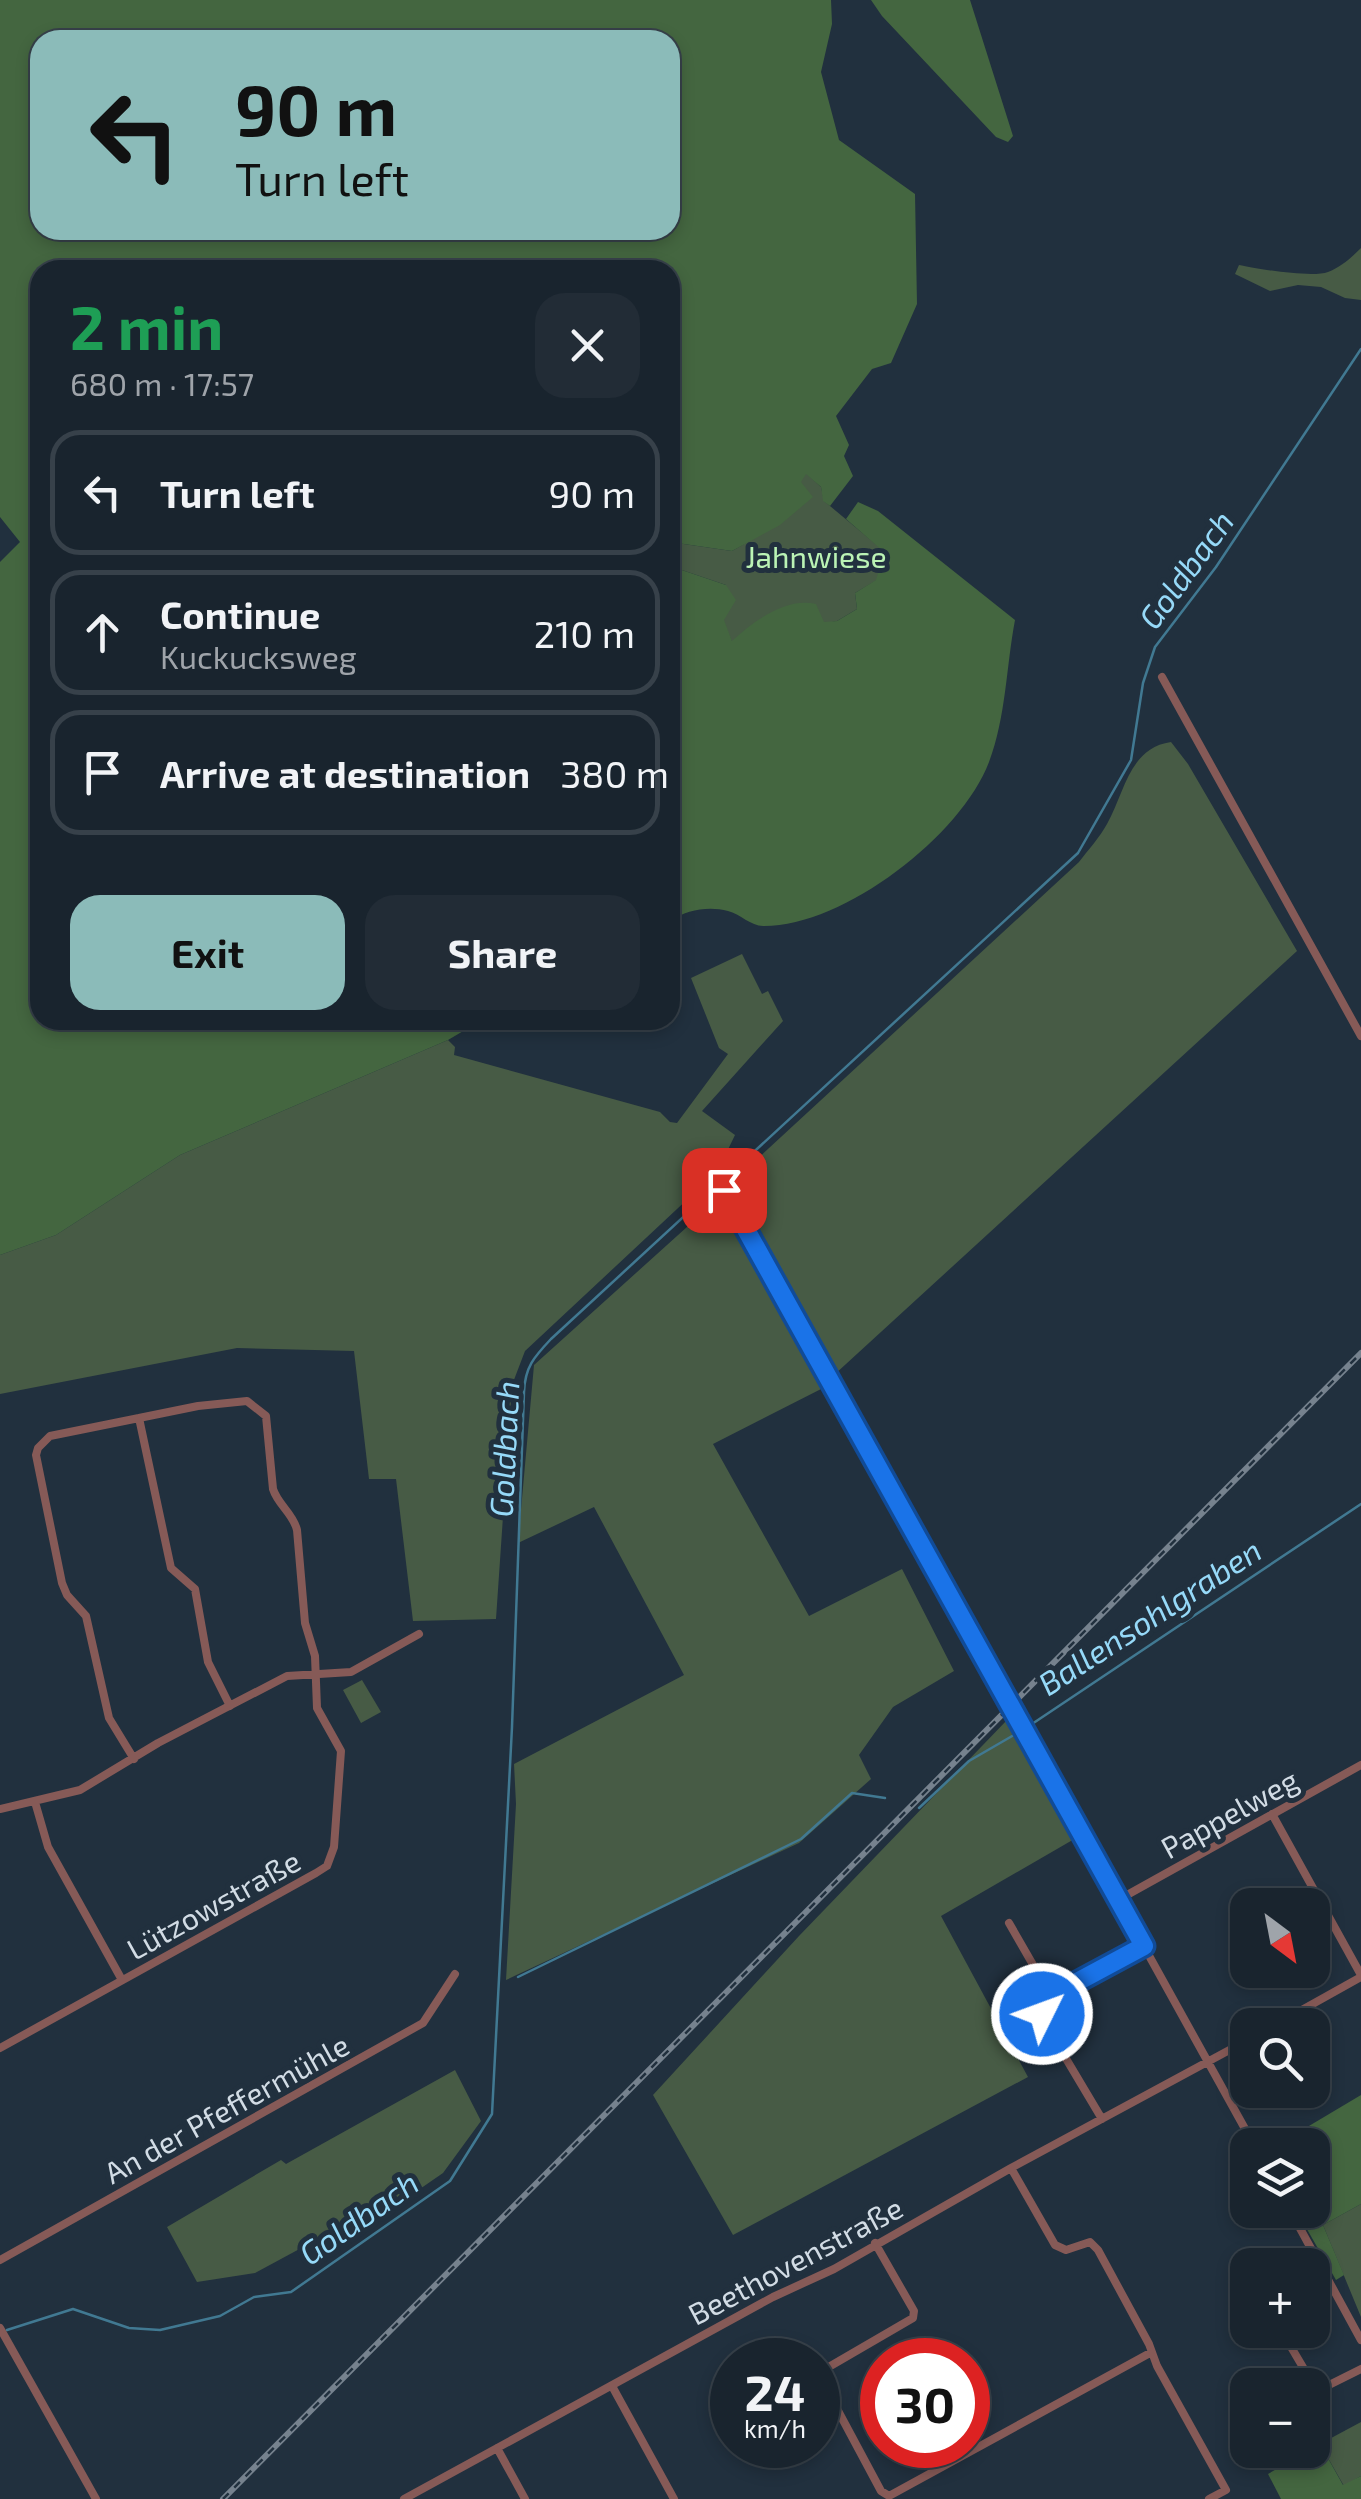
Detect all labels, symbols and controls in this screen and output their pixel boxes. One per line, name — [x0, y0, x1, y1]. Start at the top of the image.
text: 90 m — [235, 66, 397, 150]
icon: left — [70, 70, 200, 200]
text: Turn left — [235, 151, 409, 205]
text: 2 min — [70, 290, 223, 362]
button: close — [535, 293, 640, 398]
text: 680 m · 17:57 — [70, 364, 254, 402]
icon: left — [75, 465, 130, 520]
text: Turn left — [160, 470, 315, 516]
text: 90 m — [549, 470, 635, 516]
water label: Goldbach — [1130, 503, 1240, 635]
park label: Jahnwiese — [745, 538, 887, 574]
text: Continue — [160, 591, 320, 637]
icon: ahead — [75, 605, 130, 660]
text: 210 m — [534, 610, 635, 656]
text: Kuckucksweg — [160, 637, 357, 675]
icon: arrive — [75, 745, 130, 800]
text: Arrive at destination — [160, 750, 530, 796]
text: 380 m — [560, 750, 669, 796]
button: Exit — [70, 895, 345, 1010]
button: Share — [365, 895, 640, 1010]
pin — [682, 1148, 767, 1233]
icon: arrive — [697, 1163, 752, 1218]
water label: Goldbach — [480, 1380, 526, 1518]
water label: Ballensohlgraben — [1031, 1530, 1268, 1703]
street label: Pappelweg — [1154, 1761, 1304, 1865]
street label: Lützowstraße — [120, 1842, 306, 1966]
north arrow — [1230, 1888, 1330, 1988]
map controls — [1230, 1888, 1330, 2468]
position arrow — [990, 1962, 1094, 2066]
button: search — [1230, 2008, 1330, 2108]
street label: An der Pfeffermühle — [97, 2026, 355, 2190]
button: layers — [1230, 2128, 1330, 2228]
water label: Goldbach — [291, 2162, 425, 2272]
street label: Beethovenstraße — [682, 2188, 908, 2332]
button: + — [1230, 2248, 1330, 2348]
speed limit sign: 30 — [860, 2338, 990, 2468]
text: 24 — [745, 2361, 805, 2421]
button: − — [1230, 2368, 1330, 2468]
text: km/h — [744, 2413, 806, 2443]

